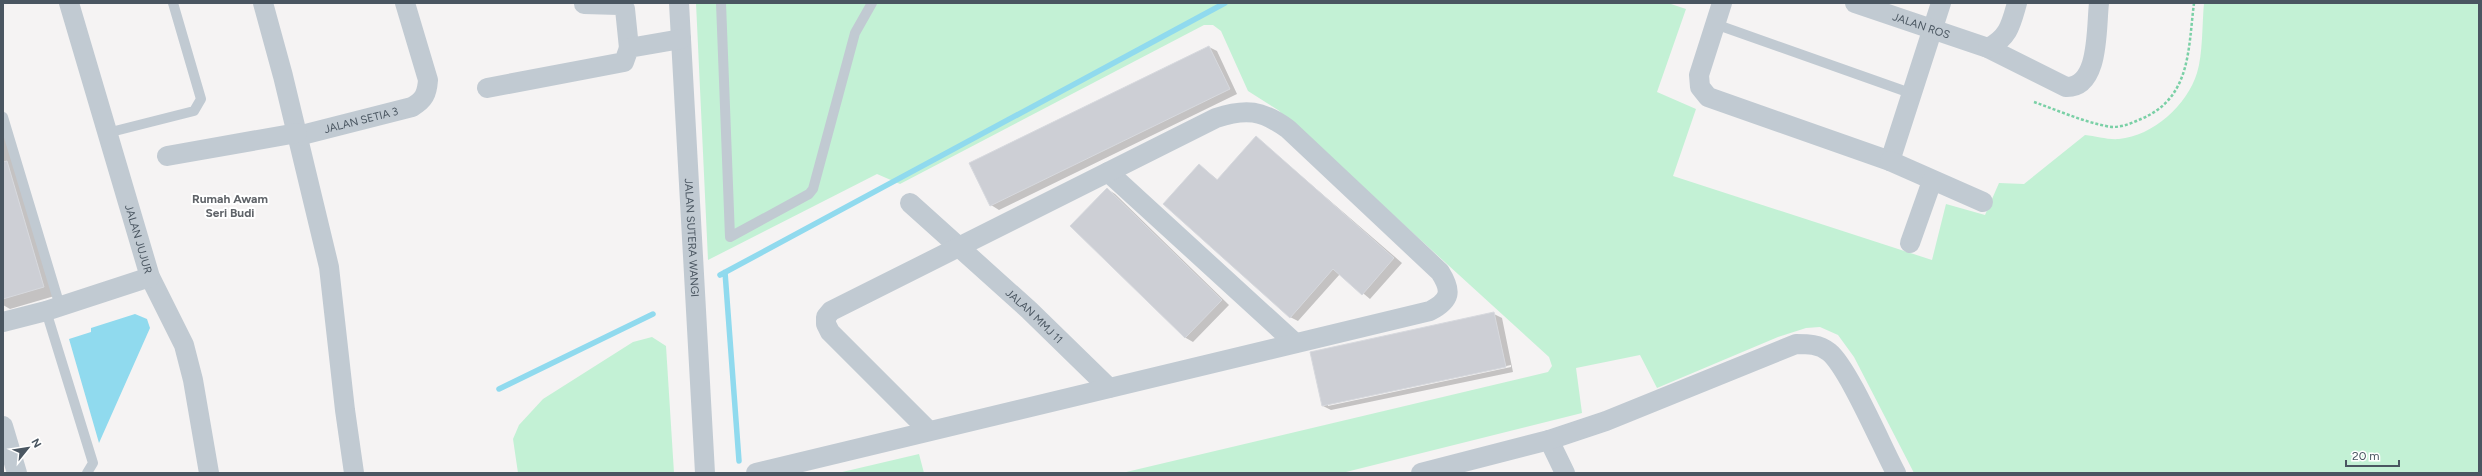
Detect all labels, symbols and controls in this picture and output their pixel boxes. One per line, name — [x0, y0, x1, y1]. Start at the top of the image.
street label: JALAN ROS — [1891, 10, 1952, 42]
street label: JALAN SETIA 3 — [323, 105, 400, 136]
street label: JALAN SUTERA WANGI — [682, 178, 701, 297]
district label: Rumah Awam Seri Budi — [192, 192, 268, 220]
street label: JALAN JUJUR — [122, 203, 155, 275]
street label: JALAN MMJ 11 — [1003, 286, 1065, 346]
north arrow — [8, 428, 48, 468]
text: N — [28, 436, 44, 450]
scale bar — [2346, 442, 2399, 468]
text: 20 m — [2352, 449, 2380, 463]

